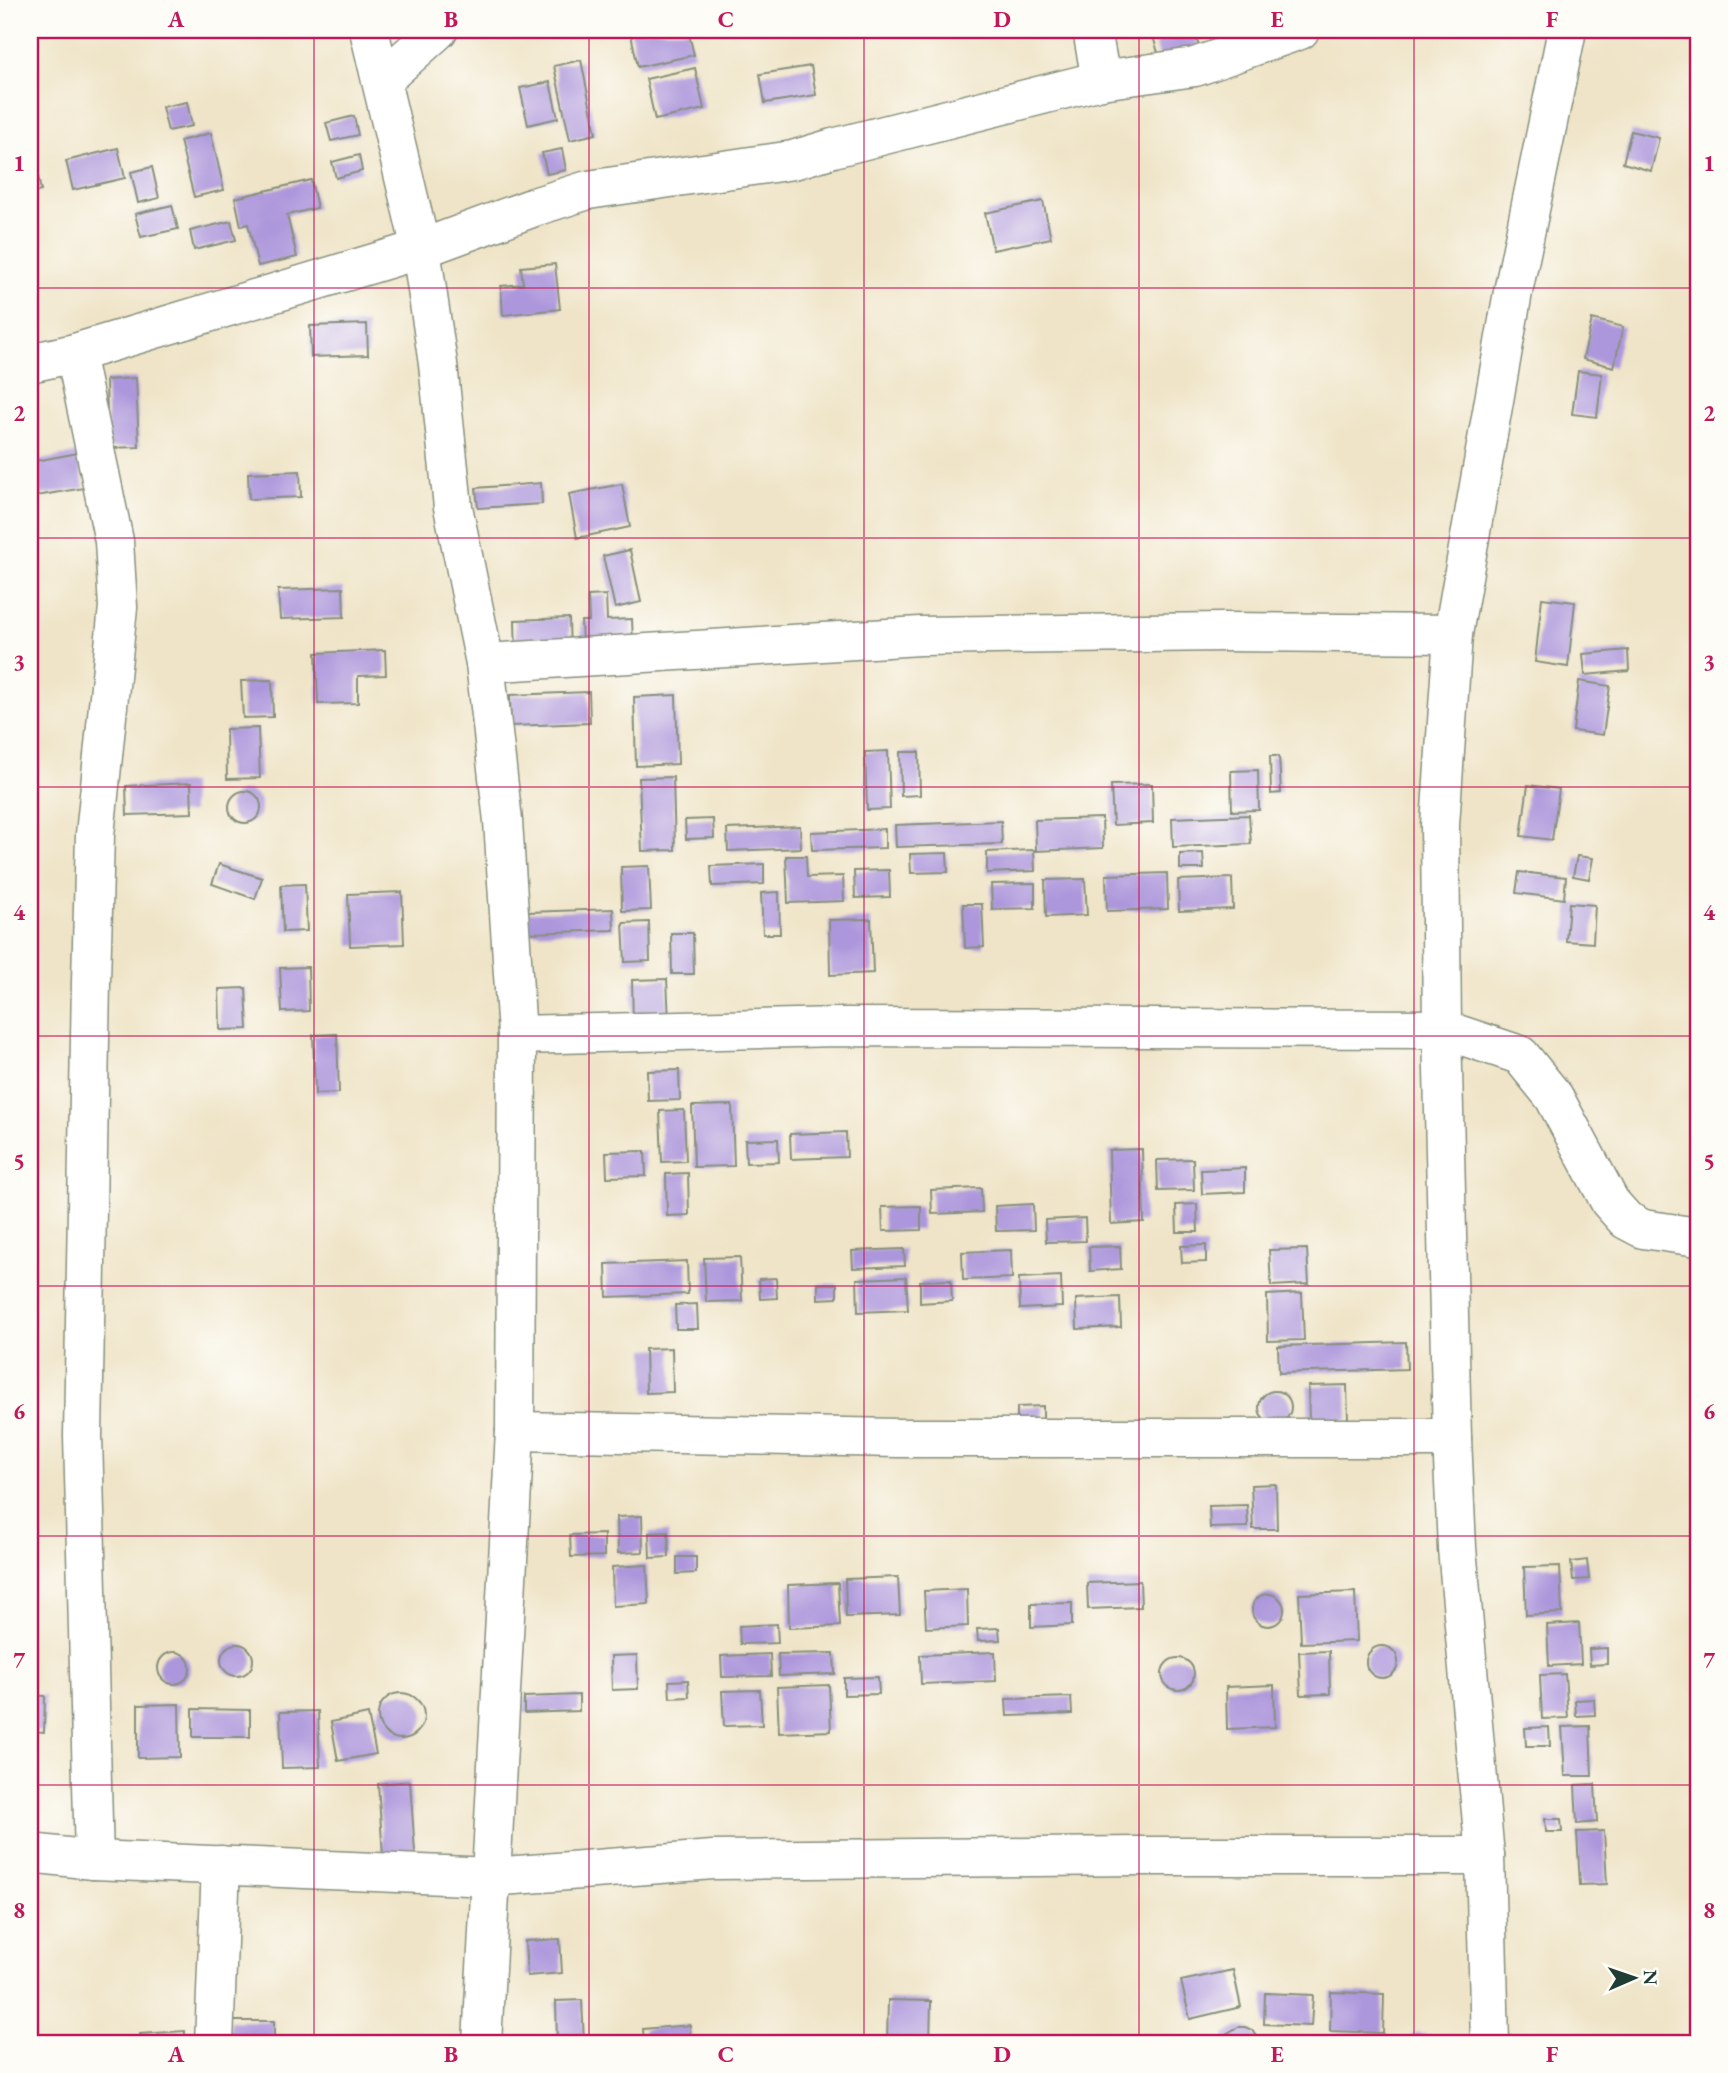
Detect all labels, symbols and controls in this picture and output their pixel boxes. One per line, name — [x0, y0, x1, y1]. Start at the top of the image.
text: A — [167, 4, 185, 34]
text: B — [444, 4, 458, 34]
text: C — [718, 4, 734, 34]
text: D — [993, 4, 1011, 34]
text: E — [1270, 4, 1284, 34]
text: F — [1546, 4, 1559, 34]
text: 1 — [13, 148, 25, 178]
text: 1 — [1703, 148, 1715, 178]
text: 2 — [13, 398, 25, 428]
text: 2 — [1703, 398, 1715, 428]
text: 3 — [13, 647, 25, 677]
text: 3 — [1703, 647, 1715, 677]
text: 4 — [13, 897, 26, 927]
text: 4 — [1703, 897, 1716, 927]
text: 5 — [13, 1146, 25, 1176]
text: 5 — [1703, 1146, 1715, 1176]
text: 6 — [13, 1396, 25, 1426]
text: 6 — [1703, 1396, 1715, 1426]
text: 7 — [13, 1645, 26, 1675]
text: 7 — [1703, 1645, 1716, 1675]
text: 8 — [13, 1895, 25, 1925]
text: 8 — [1703, 1895, 1715, 1925]
north arrow — [1598, 1944, 1668, 2014]
text: N — [1638, 1969, 1663, 1986]
text: A — [167, 2039, 185, 2069]
text: B — [444, 2039, 458, 2069]
text: C — [718, 2039, 734, 2069]
text: D — [993, 2039, 1011, 2069]
text: E — [1270, 2039, 1284, 2069]
text: F — [1546, 2039, 1559, 2069]

